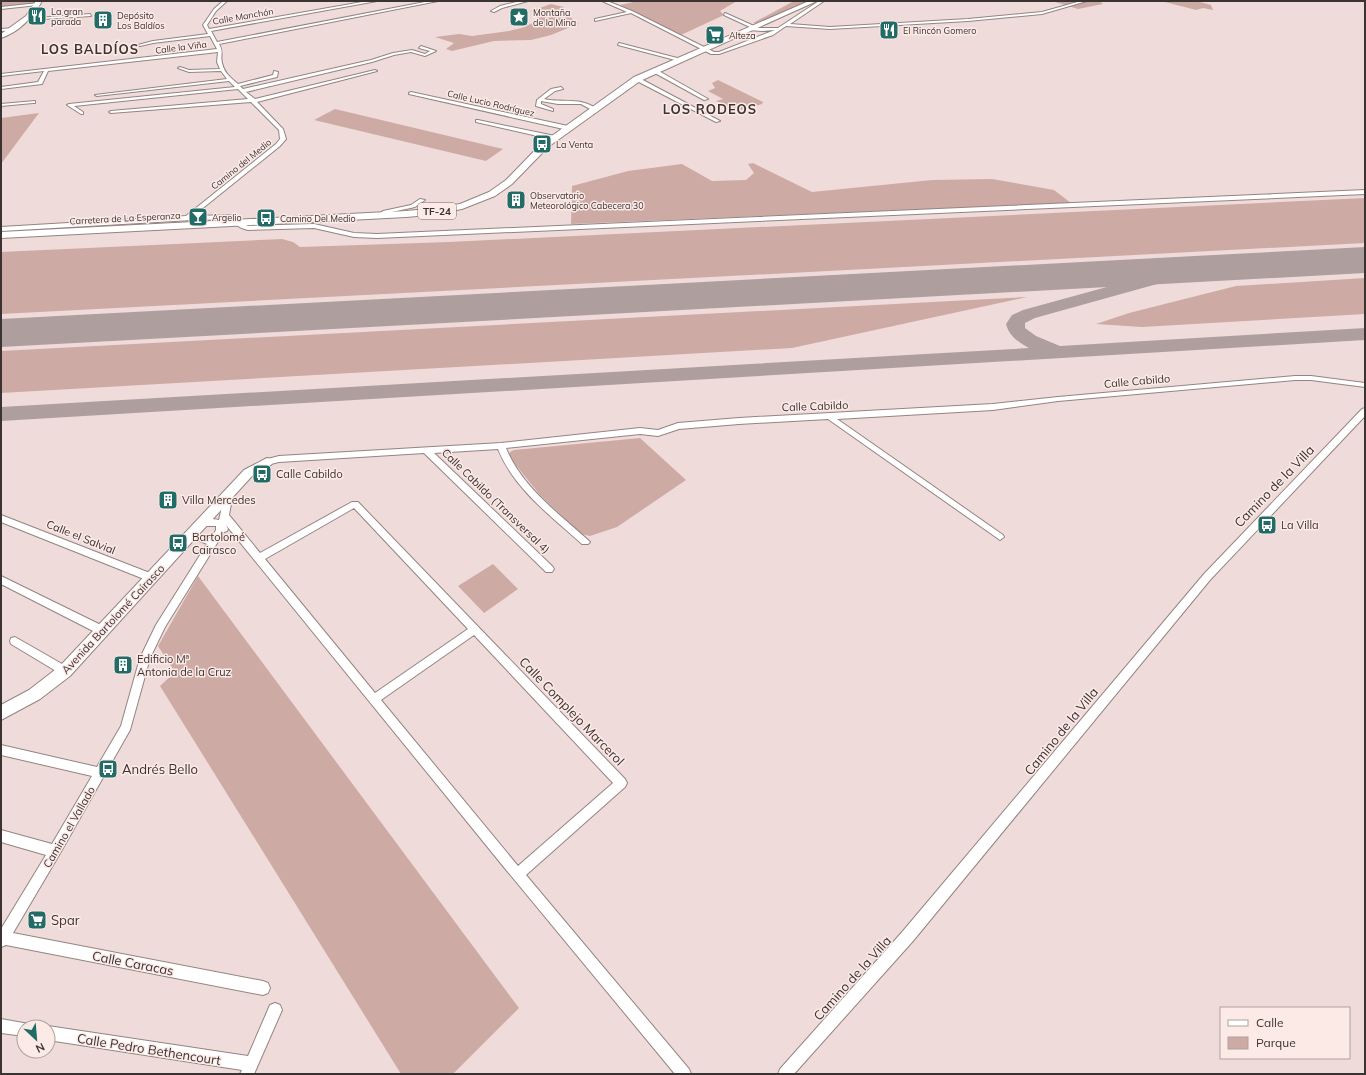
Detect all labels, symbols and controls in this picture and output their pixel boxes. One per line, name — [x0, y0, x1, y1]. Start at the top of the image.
restaurant icon: La gran parada — [26, 5, 48, 27]
street label: Calle Manchón — [212, 5, 274, 27]
place label: La gran parada — [51, 6, 83, 27]
place icon: Montaña de la Mina — [508, 6, 530, 28]
place label: Montaña de la Mina — [533, 7, 576, 28]
building icon: Depósito Los Baldíos — [92, 9, 114, 31]
place label: Depósito Los Baldíos — [117, 10, 165, 31]
restaurant icon: El Rincón Gomero — [878, 19, 900, 41]
supermarket icon: Alteza — [704, 24, 726, 46]
place label: El Rincón Gomero — [903, 25, 976, 36]
place label: Alteza — [729, 30, 756, 41]
street label: Calle la Viña — [155, 38, 207, 56]
district label: LOS BALDÍOS — [41, 41, 139, 57]
street label: Calle Lucio Rodríguez — [446, 88, 536, 118]
district label: LOS RODEOS — [663, 101, 757, 117]
bus stop icon: La Venta — [531, 133, 553, 155]
street label: Camino del Medio — [209, 136, 273, 192]
place label: La Venta — [556, 139, 593, 150]
building icon: Observatorio Meteorológico Cabecera 30 — [505, 189, 527, 211]
place label: Observatorio Meteorológico Cabecera 30 — [530, 190, 644, 211]
road number: TF-24 — [418, 203, 456, 219]
bar icon: Argelio — [187, 206, 209, 228]
bus stop icon: Camino Del Medio — [255, 207, 277, 229]
street label: Carretera de La Esperanza — [69, 210, 181, 226]
place label: Argelio — [212, 212, 242, 223]
place label: Camino Del Medio — [280, 213, 356, 224]
street label: Calle Cabildo — [1103, 371, 1171, 391]
street label: Calle Cabildo — [781, 398, 849, 414]
street label: Camino de la Villa — [1231, 442, 1317, 530]
street label: Calle Cabildo (Transversal 4) — [439, 446, 553, 556]
bus stop icon: Calle Cabildo — [251, 463, 273, 485]
place label: Calle Cabildo — [276, 467, 343, 481]
building icon: Villa Mercedes — [157, 489, 179, 511]
place label: Villa Mercedes — [182, 493, 256, 507]
bus stop icon: La Villa — [1256, 514, 1278, 536]
street label: Calle el Salvial — [44, 517, 118, 557]
place label: La Villa — [1281, 518, 1319, 532]
place label: Bartolomé Cairasco — [192, 530, 245, 557]
bus stop icon: Bartolomé Cairasco — [167, 532, 189, 554]
street label: Avenida Bartolomé Cairasco — [59, 561, 167, 677]
place label: Edificio Mª Antonia de la Cruz — [137, 652, 232, 679]
building icon: Edificio Mª Antonia de la Cruz — [112, 654, 134, 676]
street label: Calle Complejo Marcerol — [516, 654, 628, 768]
street label: Camino de la Villa — [1021, 684, 1101, 778]
bus stop icon: Andrés Bello — [97, 758, 119, 780]
place label: Andrés Bello — [122, 761, 198, 777]
street label: Camino el Vallado — [40, 784, 98, 870]
supermarket icon: Spar — [26, 909, 48, 931]
place label: Spar — [51, 912, 80, 928]
street label: Camino de la Villa — [810, 932, 894, 1024]
street label: Calle Caracas — [91, 947, 175, 979]
legend — [1220, 1007, 1350, 1059]
text: Calle — [1256, 1015, 1283, 1030]
north arrow — [16, 1019, 56, 1059]
street label: Calle Pedro Bethencourt — [76, 1030, 222, 1068]
text: Parque — [1256, 1035, 1296, 1050]
text: N — [34, 1040, 47, 1056]

